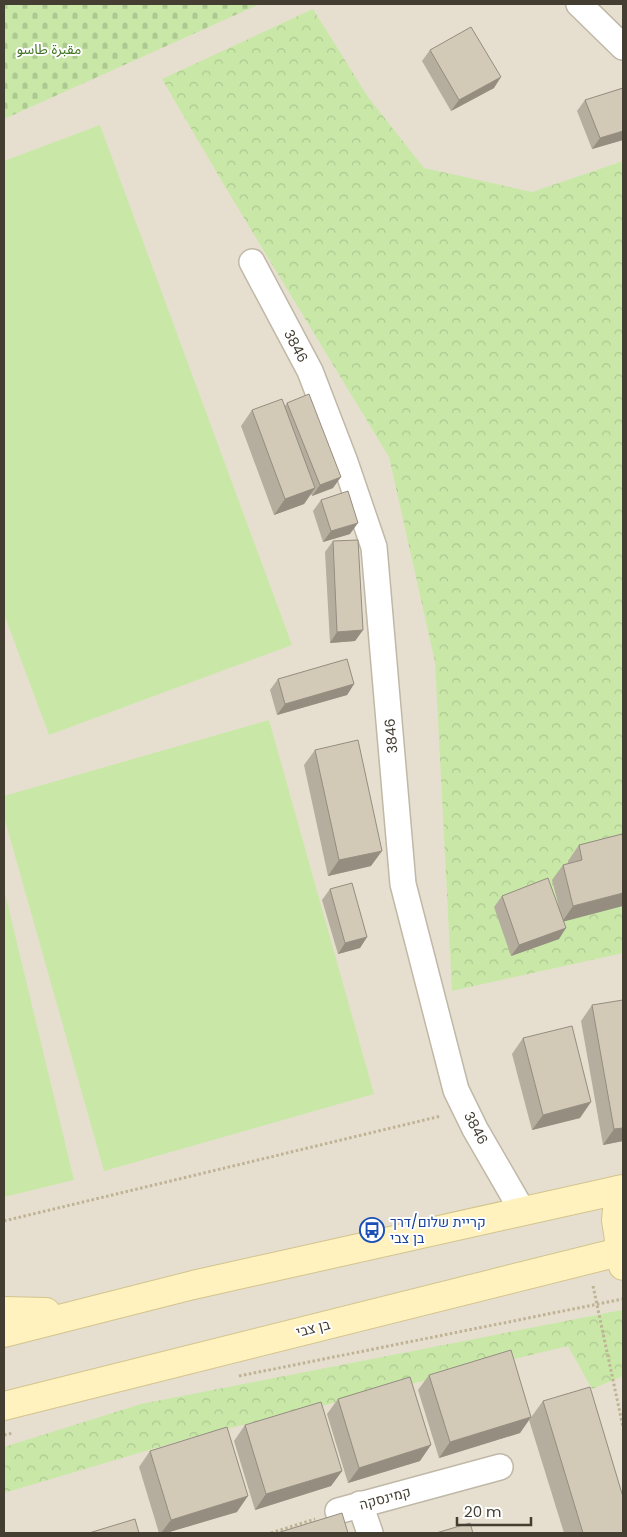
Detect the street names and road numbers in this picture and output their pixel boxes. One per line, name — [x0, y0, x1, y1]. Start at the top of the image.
street label: 3846 — [279, 326, 313, 366]
street label: 3846 — [380, 718, 402, 754]
street label: 3846 — [459, 1108, 493, 1148]
street label: בן צבי — [294, 1314, 333, 1342]
street label: קמינסקה — [357, 1482, 413, 1514]

